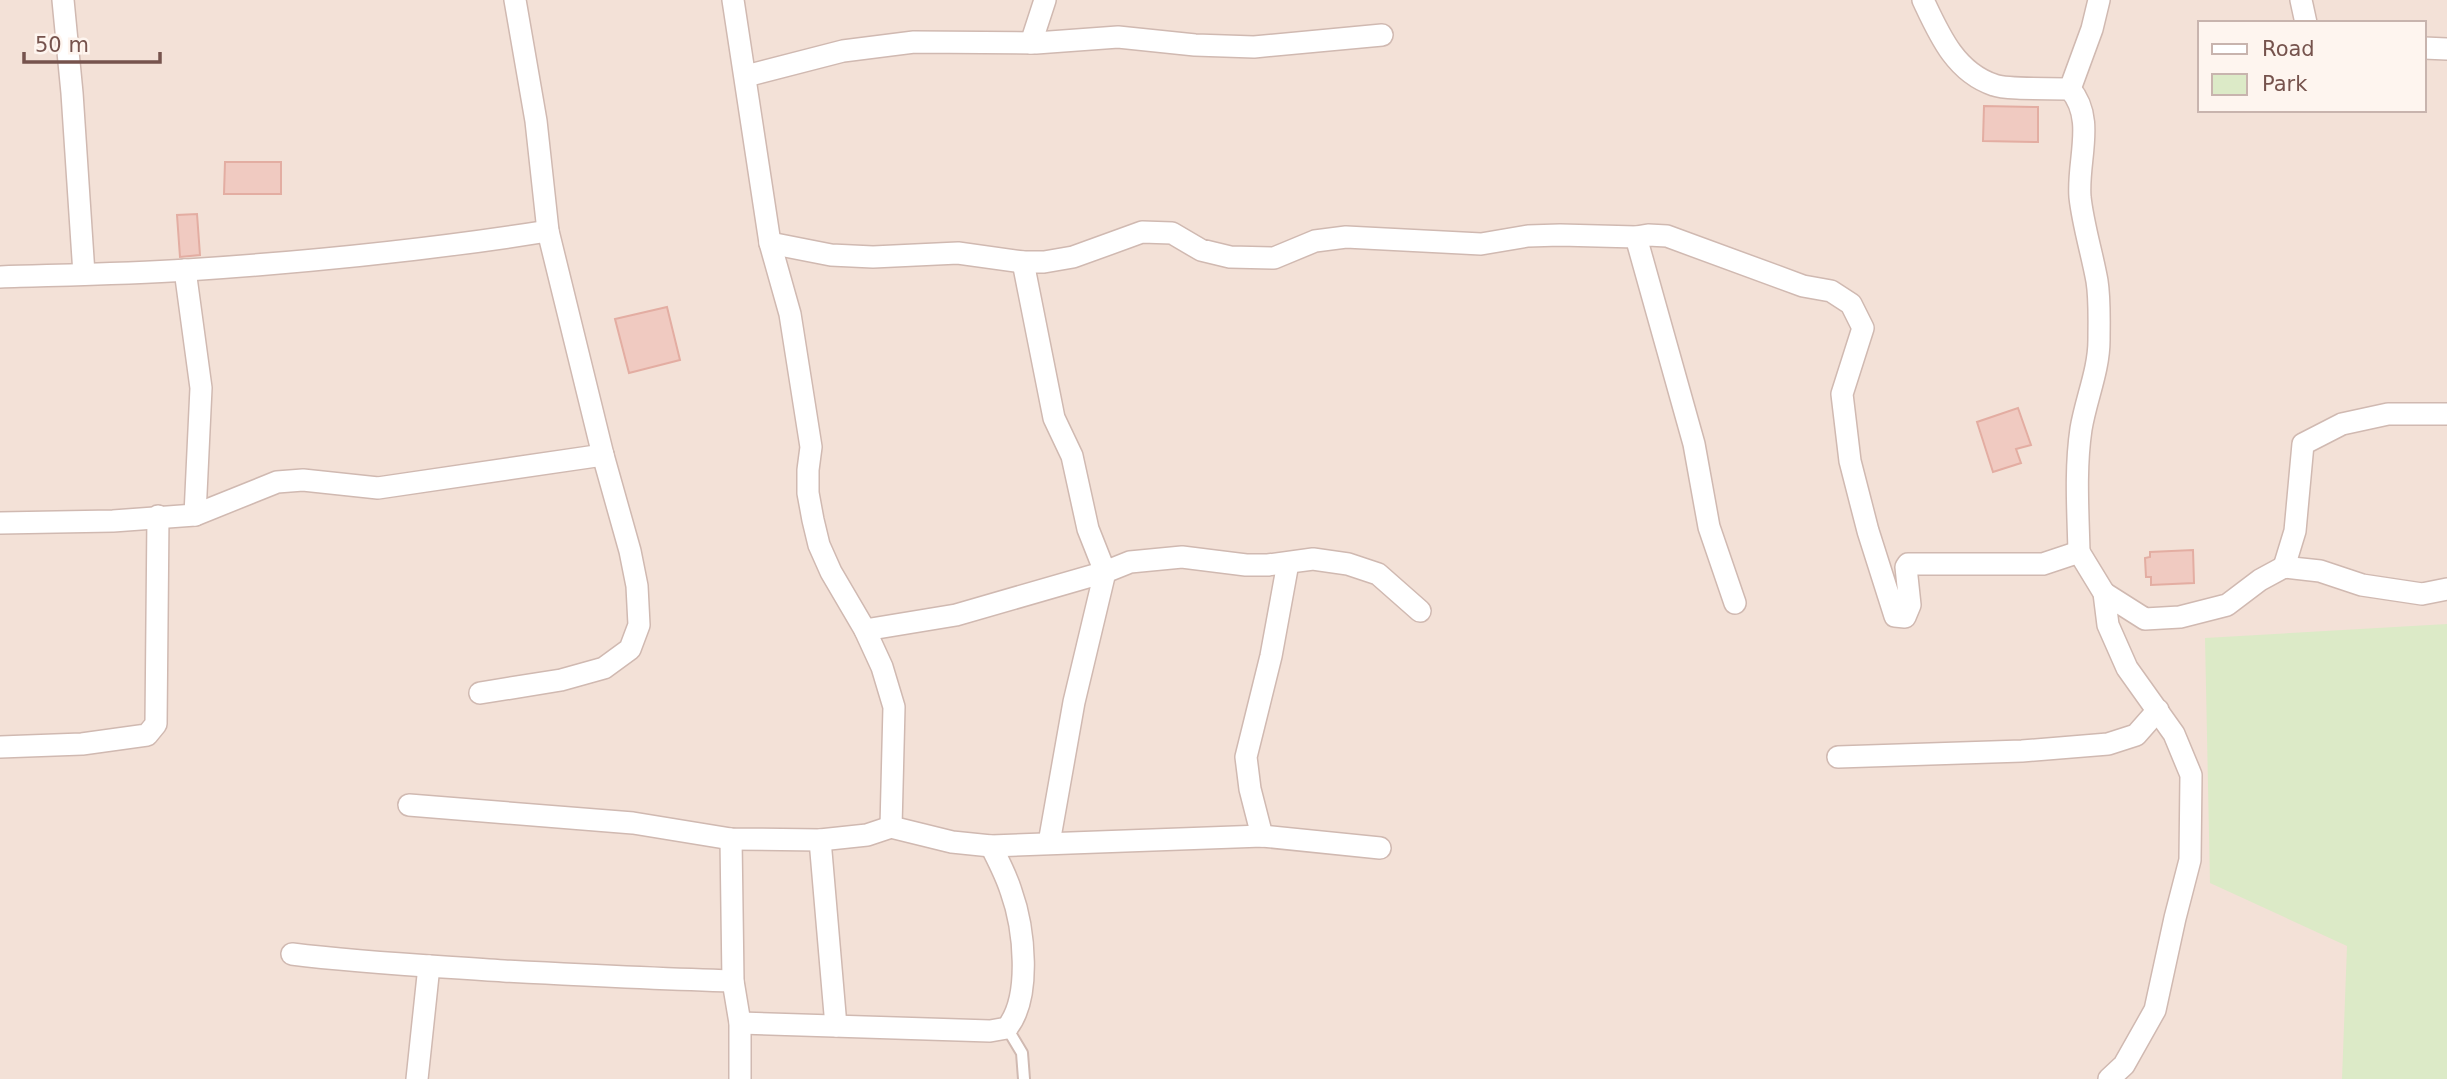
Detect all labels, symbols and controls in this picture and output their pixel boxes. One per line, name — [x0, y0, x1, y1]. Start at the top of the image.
scale bar — [24, 21, 161, 65]
legend — [2198, 21, 2426, 112]
text: 50 m — [35, 33, 89, 57]
text: Road — [2262, 37, 2315, 61]
text: Park — [2262, 72, 2308, 96]

